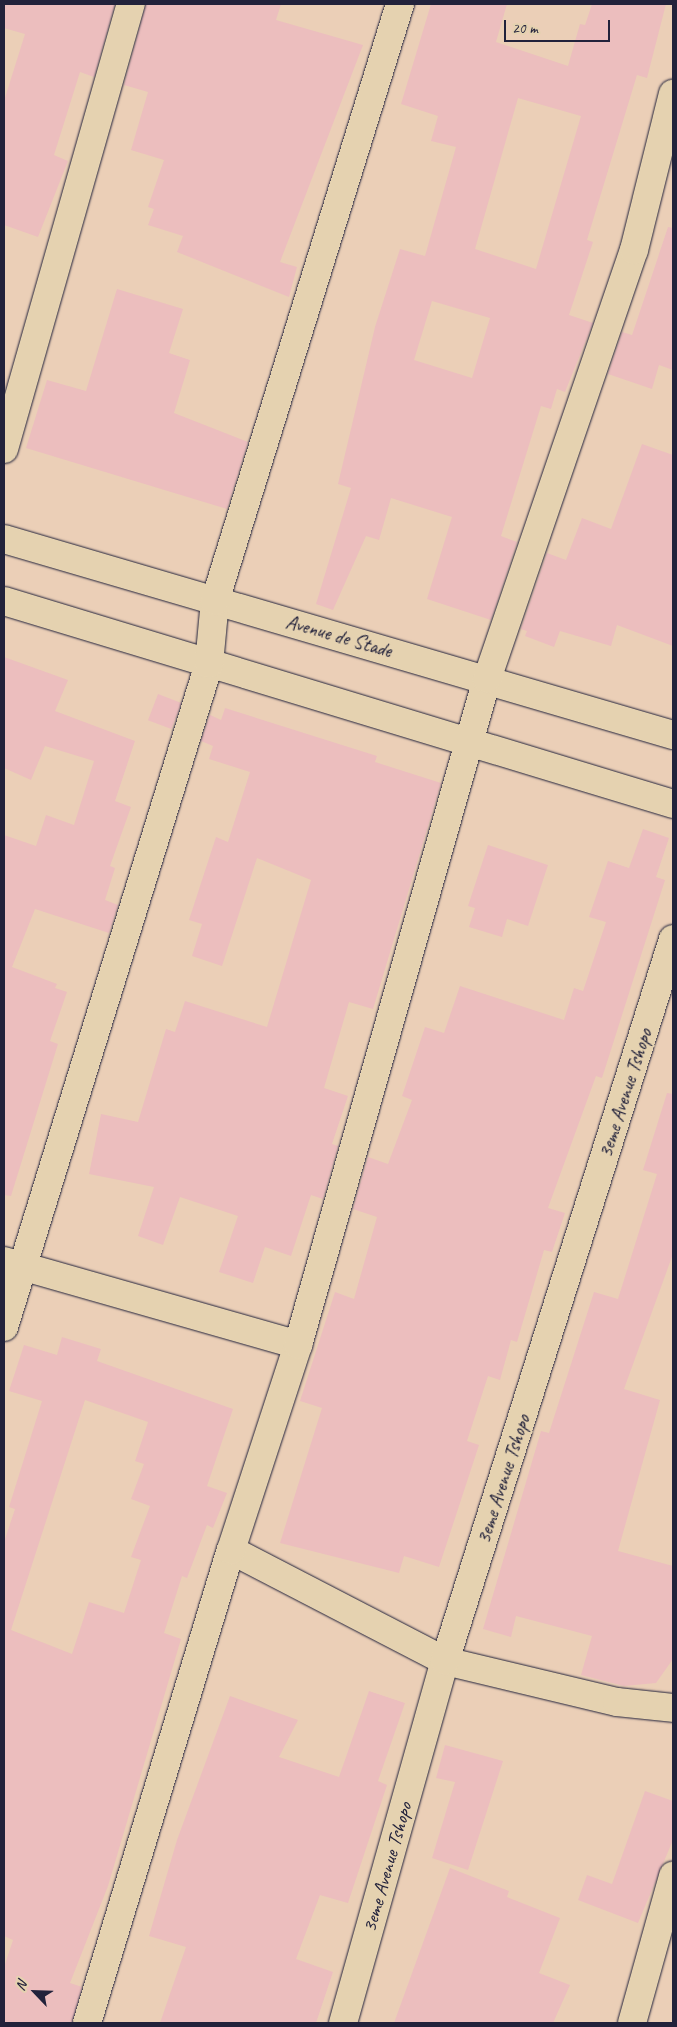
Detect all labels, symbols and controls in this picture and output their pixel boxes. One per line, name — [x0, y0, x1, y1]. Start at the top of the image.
scale bar — [507, 10, 613, 42]
text: 20 m — [512, 19, 538, 38]
street label: Avenue de Stade — [283, 609, 395, 663]
street label: 3eme Avenue Tshopo — [593, 1026, 657, 1160]
street label: 3eme Avenue Tshopo — [471, 1412, 535, 1546]
street label: 3eme Avenue Tshopo — [357, 1799, 417, 1935]
north arrow — [10, 1967, 60, 2017]
text: N — [11, 1978, 30, 1993]

